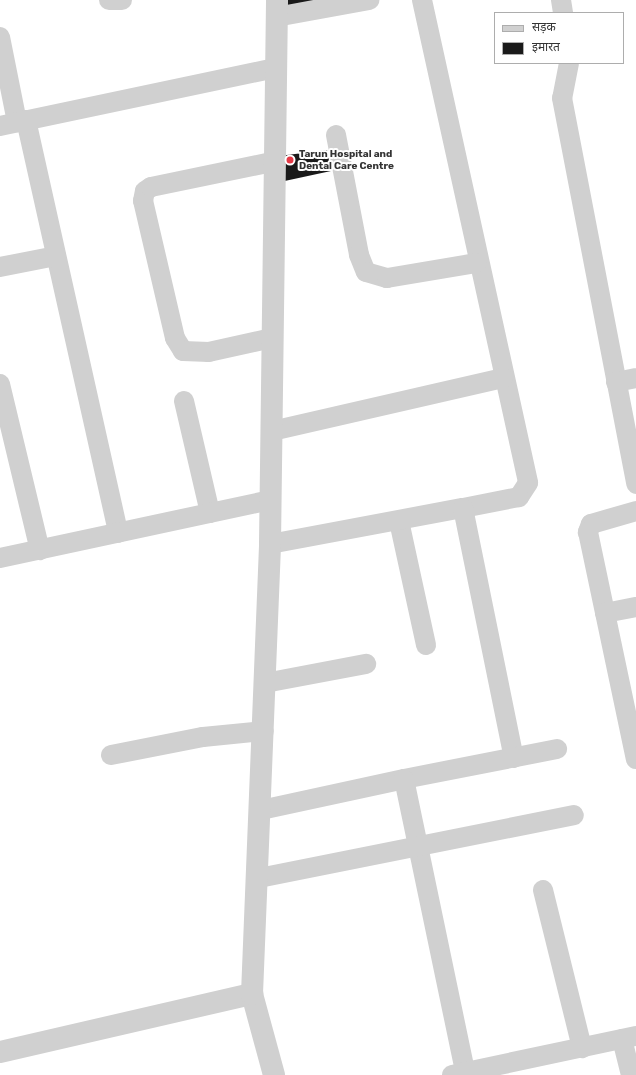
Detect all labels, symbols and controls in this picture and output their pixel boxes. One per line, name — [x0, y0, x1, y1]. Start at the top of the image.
legend — [494, 12, 624, 64]
text: सड़क — [532, 20, 556, 34]
text: इमारत — [532, 40, 560, 54]
place label: Tarun Hospital and Dental Care Centre — [299, 148, 394, 172]
marker: Tarun Hospital and Dental Care Centre — [284, 154, 296, 166]

